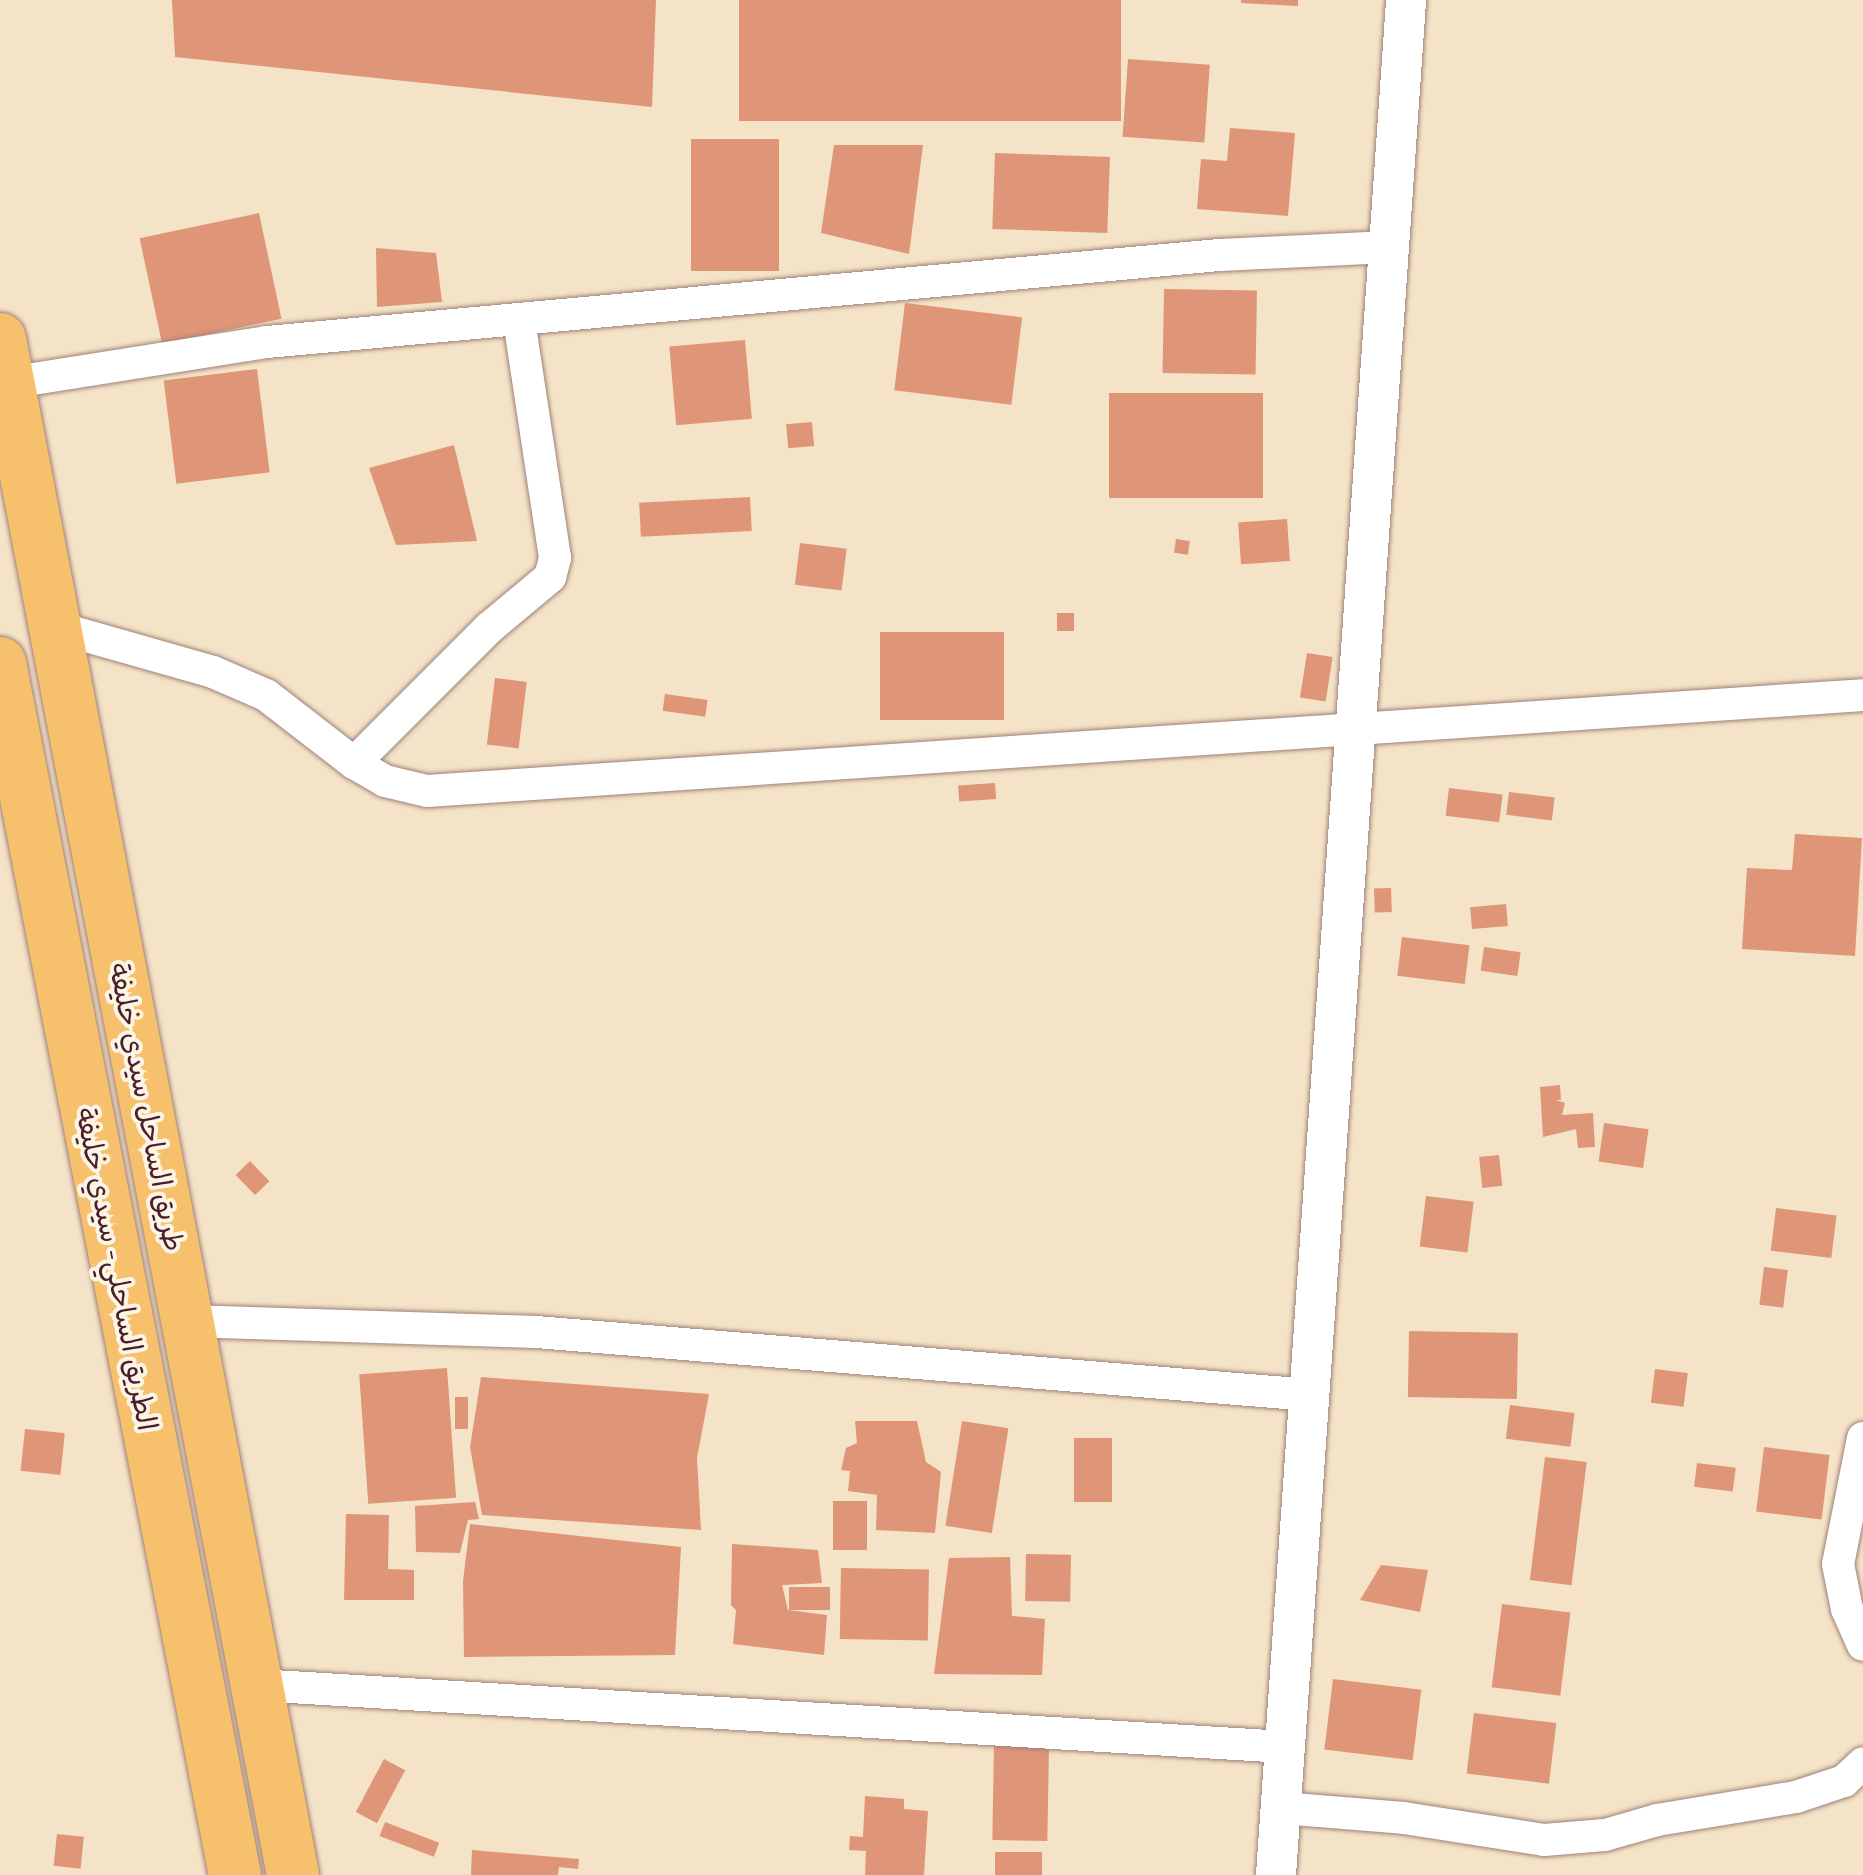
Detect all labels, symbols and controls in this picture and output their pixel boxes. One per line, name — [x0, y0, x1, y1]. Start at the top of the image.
street label: طريق الساحل سيدي خليفة — [103, 960, 191, 1254]
street label: الطريق الساحلي- سيدي خليفة — [69, 1105, 165, 1433]

